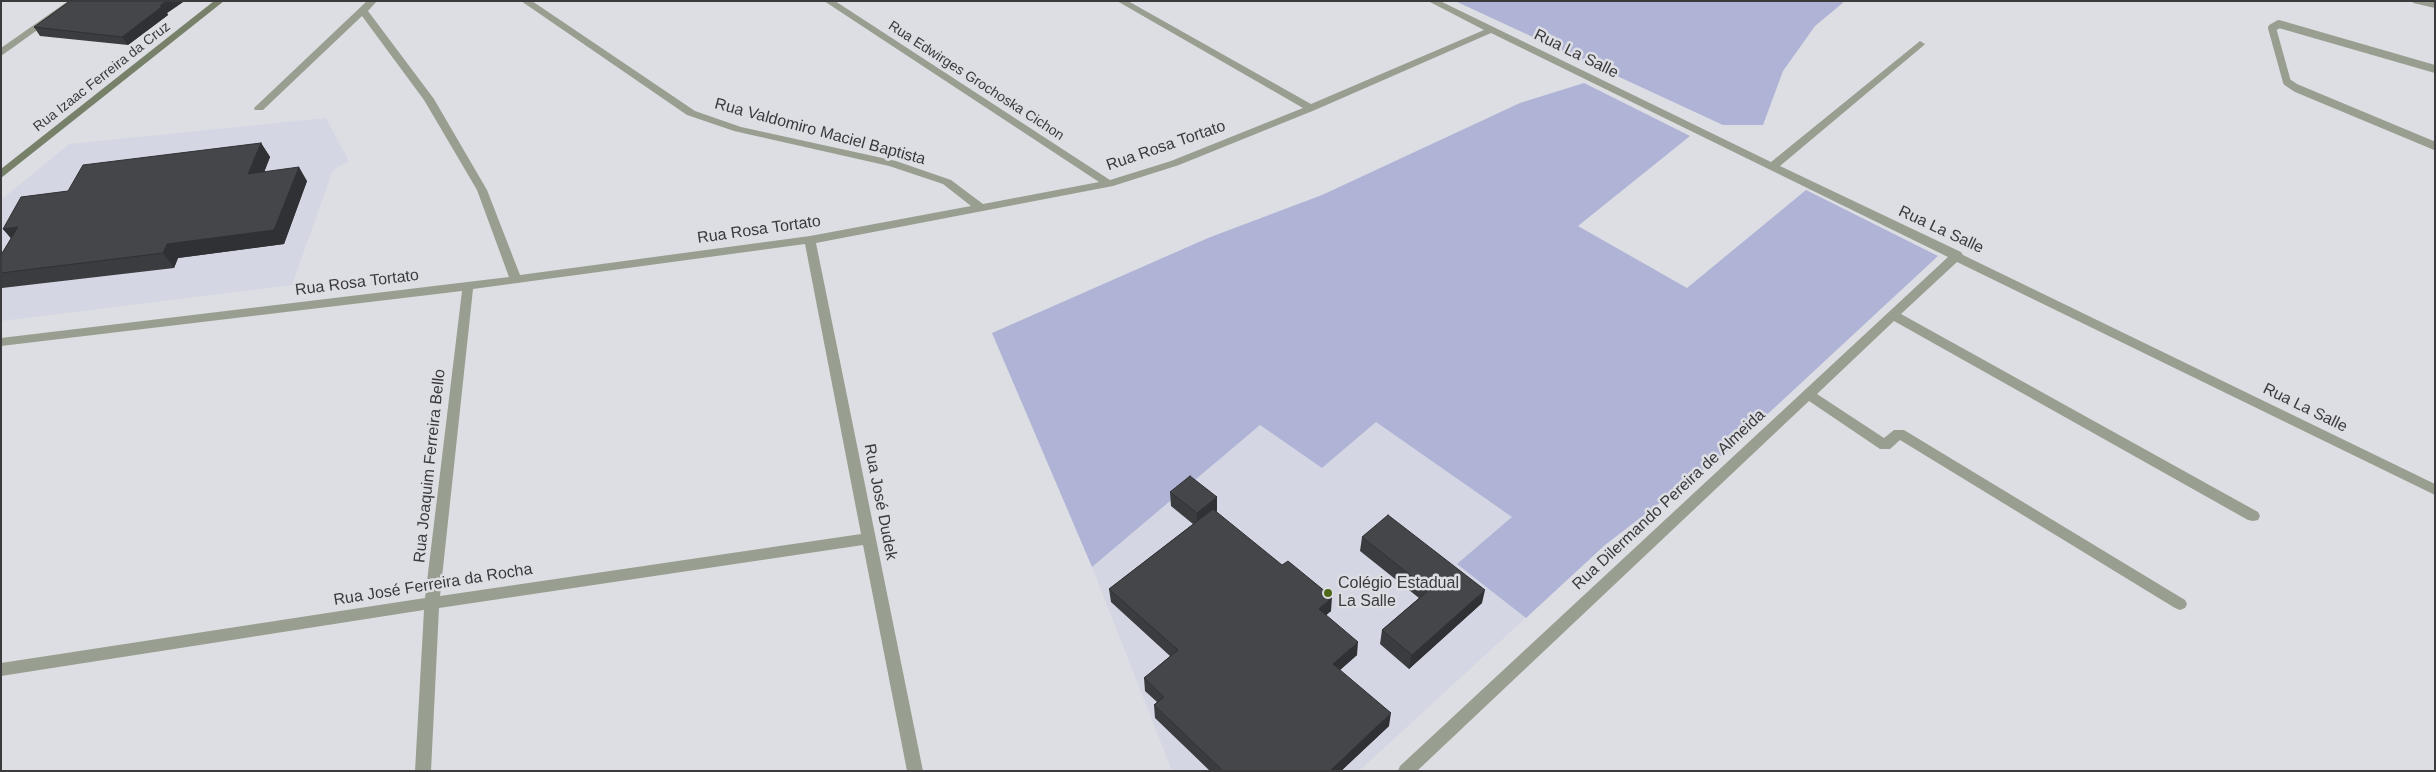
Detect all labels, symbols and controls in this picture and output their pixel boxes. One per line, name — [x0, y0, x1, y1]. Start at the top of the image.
street label: Rua Izaac Ferreira da Cruz — [30, 18, 174, 136]
street label: Rua Edwirges Grochoska Cichon — [885, 18, 1067, 144]
street label: Rua La Salle — [1531, 25, 1621, 83]
street label: Rua Valdomiro Maciel Baptista — [712, 95, 928, 169]
street label: Rua Rosa Tortato — [1104, 117, 1228, 175]
street label: Rua La Salle — [1895, 202, 1987, 258]
street label: Rua Rosa Tortato — [696, 212, 822, 248]
street label: Rua Rosa Tortato — [294, 266, 420, 300]
street label: Rua Joaquim Ferreira Bello — [410, 368, 450, 564]
street label: Rua La Salle — [2260, 379, 2350, 437]
street label: Rua Dilermando Pereira de Almeida — [1569, 406, 1769, 594]
street label: Rua José Dudek — [859, 442, 901, 562]
street label: Rua José Ferreira da Rocha — [332, 560, 534, 610]
place label: Colégio Estadual La Salle — [1338, 574, 1459, 612]
marker: Colégio Estadual La Salle — [1322, 587, 1334, 599]

